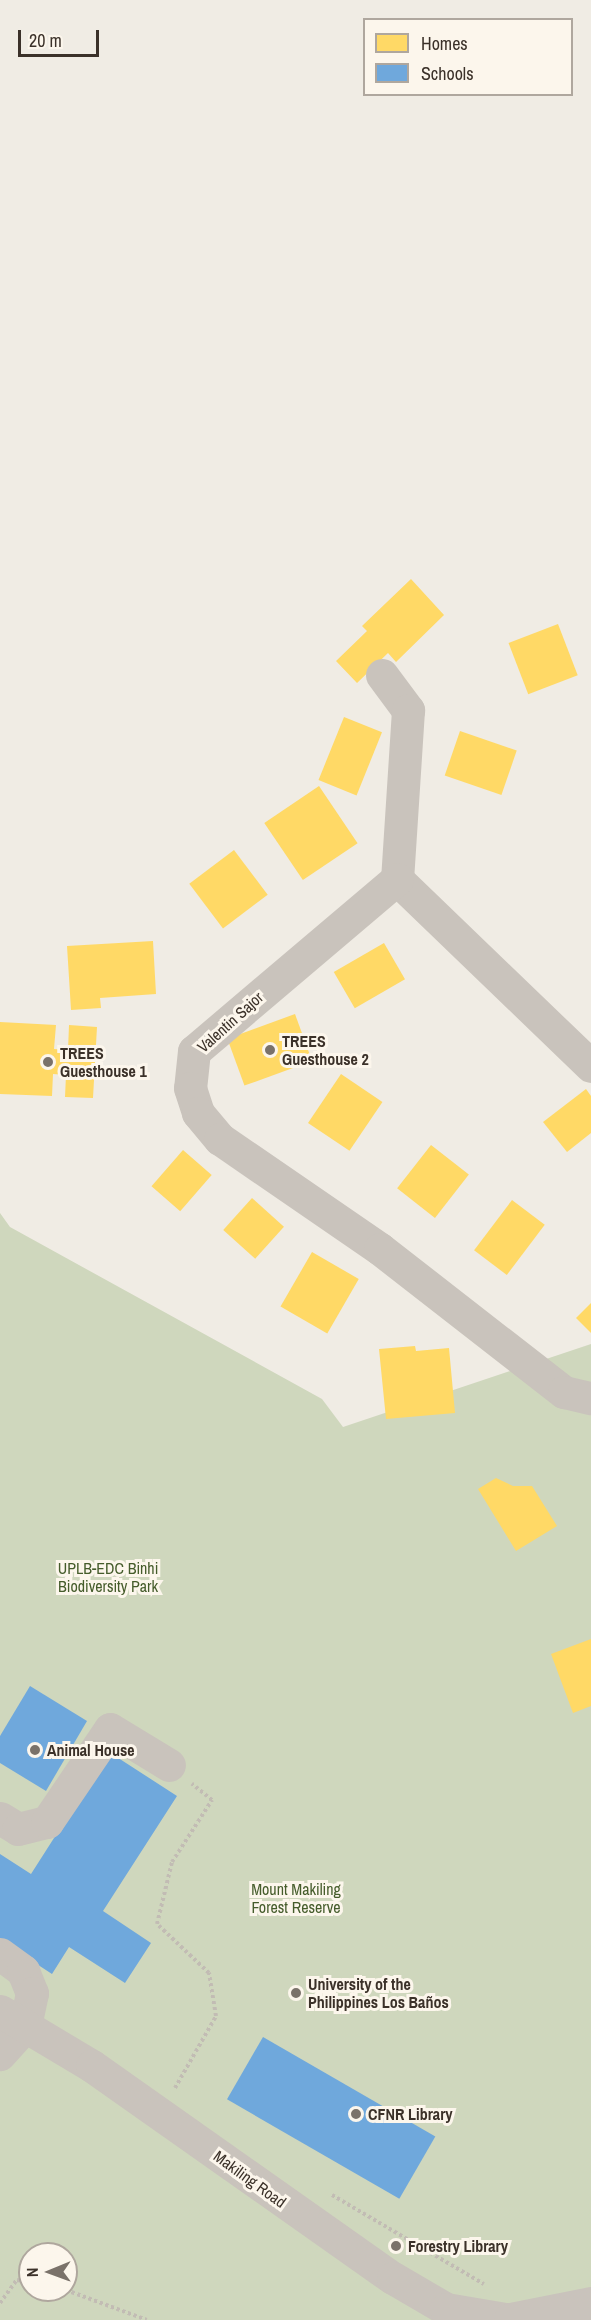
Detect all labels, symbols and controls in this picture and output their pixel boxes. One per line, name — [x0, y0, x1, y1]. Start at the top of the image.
scale bar — [21, 18, 102, 56]
legend — [363, 18, 573, 96]
text: 20 m — [29, 28, 62, 53]
text: Homes — [421, 31, 468, 56]
text: Schools — [421, 61, 474, 86]
street label: Valentin Sajor — [193, 988, 267, 1056]
place label: TREES Guesthouse 2 — [282, 1031, 369, 1069]
place label: TREES Guesthouse 1 — [60, 1043, 147, 1081]
marker: TREES Guesthouse 2 — [263, 1043, 277, 1057]
marker: TREES Guesthouse 1 — [41, 1055, 55, 1069]
park label: UPLB-EDC Binhi Biodiversity Park — [58, 1558, 158, 1596]
place label: Animal House — [47, 1740, 134, 1760]
marker: Animal House — [28, 1743, 42, 1757]
park label: Mount Makiling Forest Reserve — [251, 1879, 341, 1917]
place label: University of the Philippines Los Baños — [308, 1974, 449, 2012]
marker: University of the Philippines Los Baños — [289, 1986, 303, 2000]
place label: CFNR Library — [368, 2104, 453, 2124]
marker: CFNR Library — [349, 2107, 363, 2121]
street label: Makiling Road — [210, 2146, 290, 2212]
place label: Forestry Library — [408, 2236, 508, 2256]
marker: Forestry Library — [389, 2239, 403, 2253]
north arrow — [18, 2242, 78, 2302]
text: N — [21, 2267, 43, 2277]

